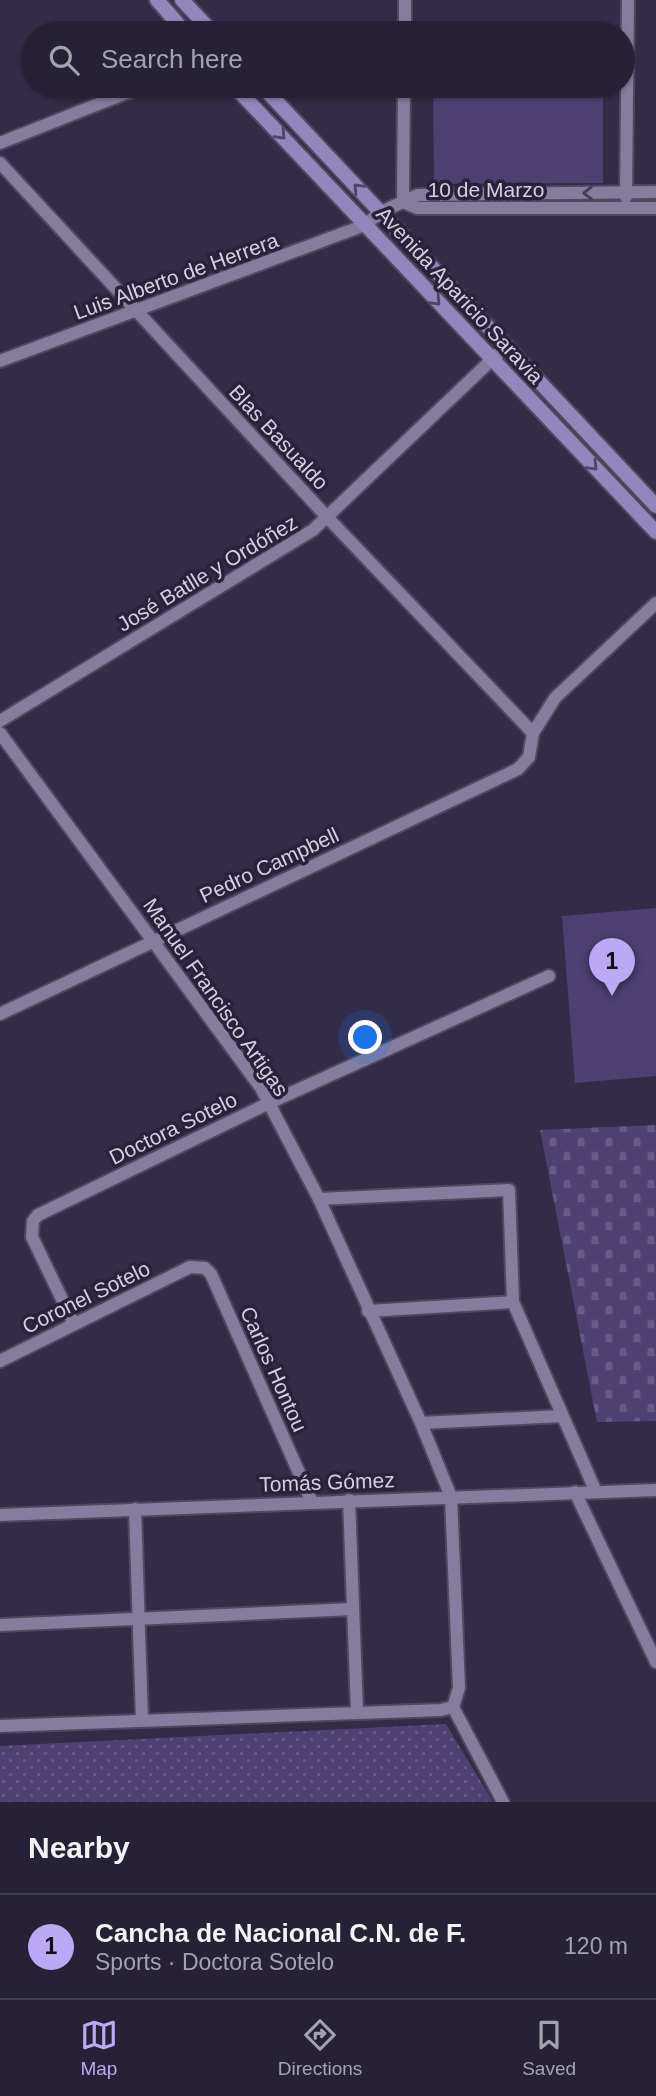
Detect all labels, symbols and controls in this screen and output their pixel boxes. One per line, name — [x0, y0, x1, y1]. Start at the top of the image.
search box — [21, 21, 635, 98]
icon: search — [45, 41, 83, 79]
text: Search here — [101, 44, 243, 74]
one-way arrow — [272, 127, 285, 140]
street label: 10 de Marzo — [428, 178, 544, 201]
one-way arrow — [354, 183, 367, 196]
one-way arrow — [582, 185, 593, 200]
street label: Avenida Aparicio Saravia — [372, 202, 548, 388]
street label: Luis Alberto de Herrera — [71, 228, 282, 324]
one-way arrow — [428, 293, 441, 306]
street label: Blas Basualdo — [225, 380, 333, 494]
one-way arrow — [584, 458, 597, 471]
street label: José Batlle y Ordóñez — [113, 510, 301, 636]
street label: Pedro Campbell — [196, 823, 342, 907]
street label: Manuel Francisco Artigas — [139, 894, 293, 1100]
pin: 1 — [589, 938, 635, 996]
your location — [348, 1020, 382, 1054]
street label: Doctora Sotelo — [106, 1087, 240, 1169]
street label: Coronel Sotelo — [19, 1256, 153, 1338]
street label: Carlos Hontou — [236, 1303, 312, 1435]
street label: Tomás Gómez — [259, 1468, 395, 1496]
text: Nearby — [28, 1831, 130, 1864]
text: Cancha de Nacional C.N. de F. — [95, 1918, 466, 1948]
text: 1 — [45, 1933, 57, 1959]
text: 120 m — [564, 1933, 628, 1959]
text: Sports · Doctora Sotelo — [95, 1949, 334, 1975]
tab: Map — [80, 2016, 118, 2080]
tab: Directions — [278, 2016, 362, 2080]
tab: Saved — [522, 2016, 576, 2080]

